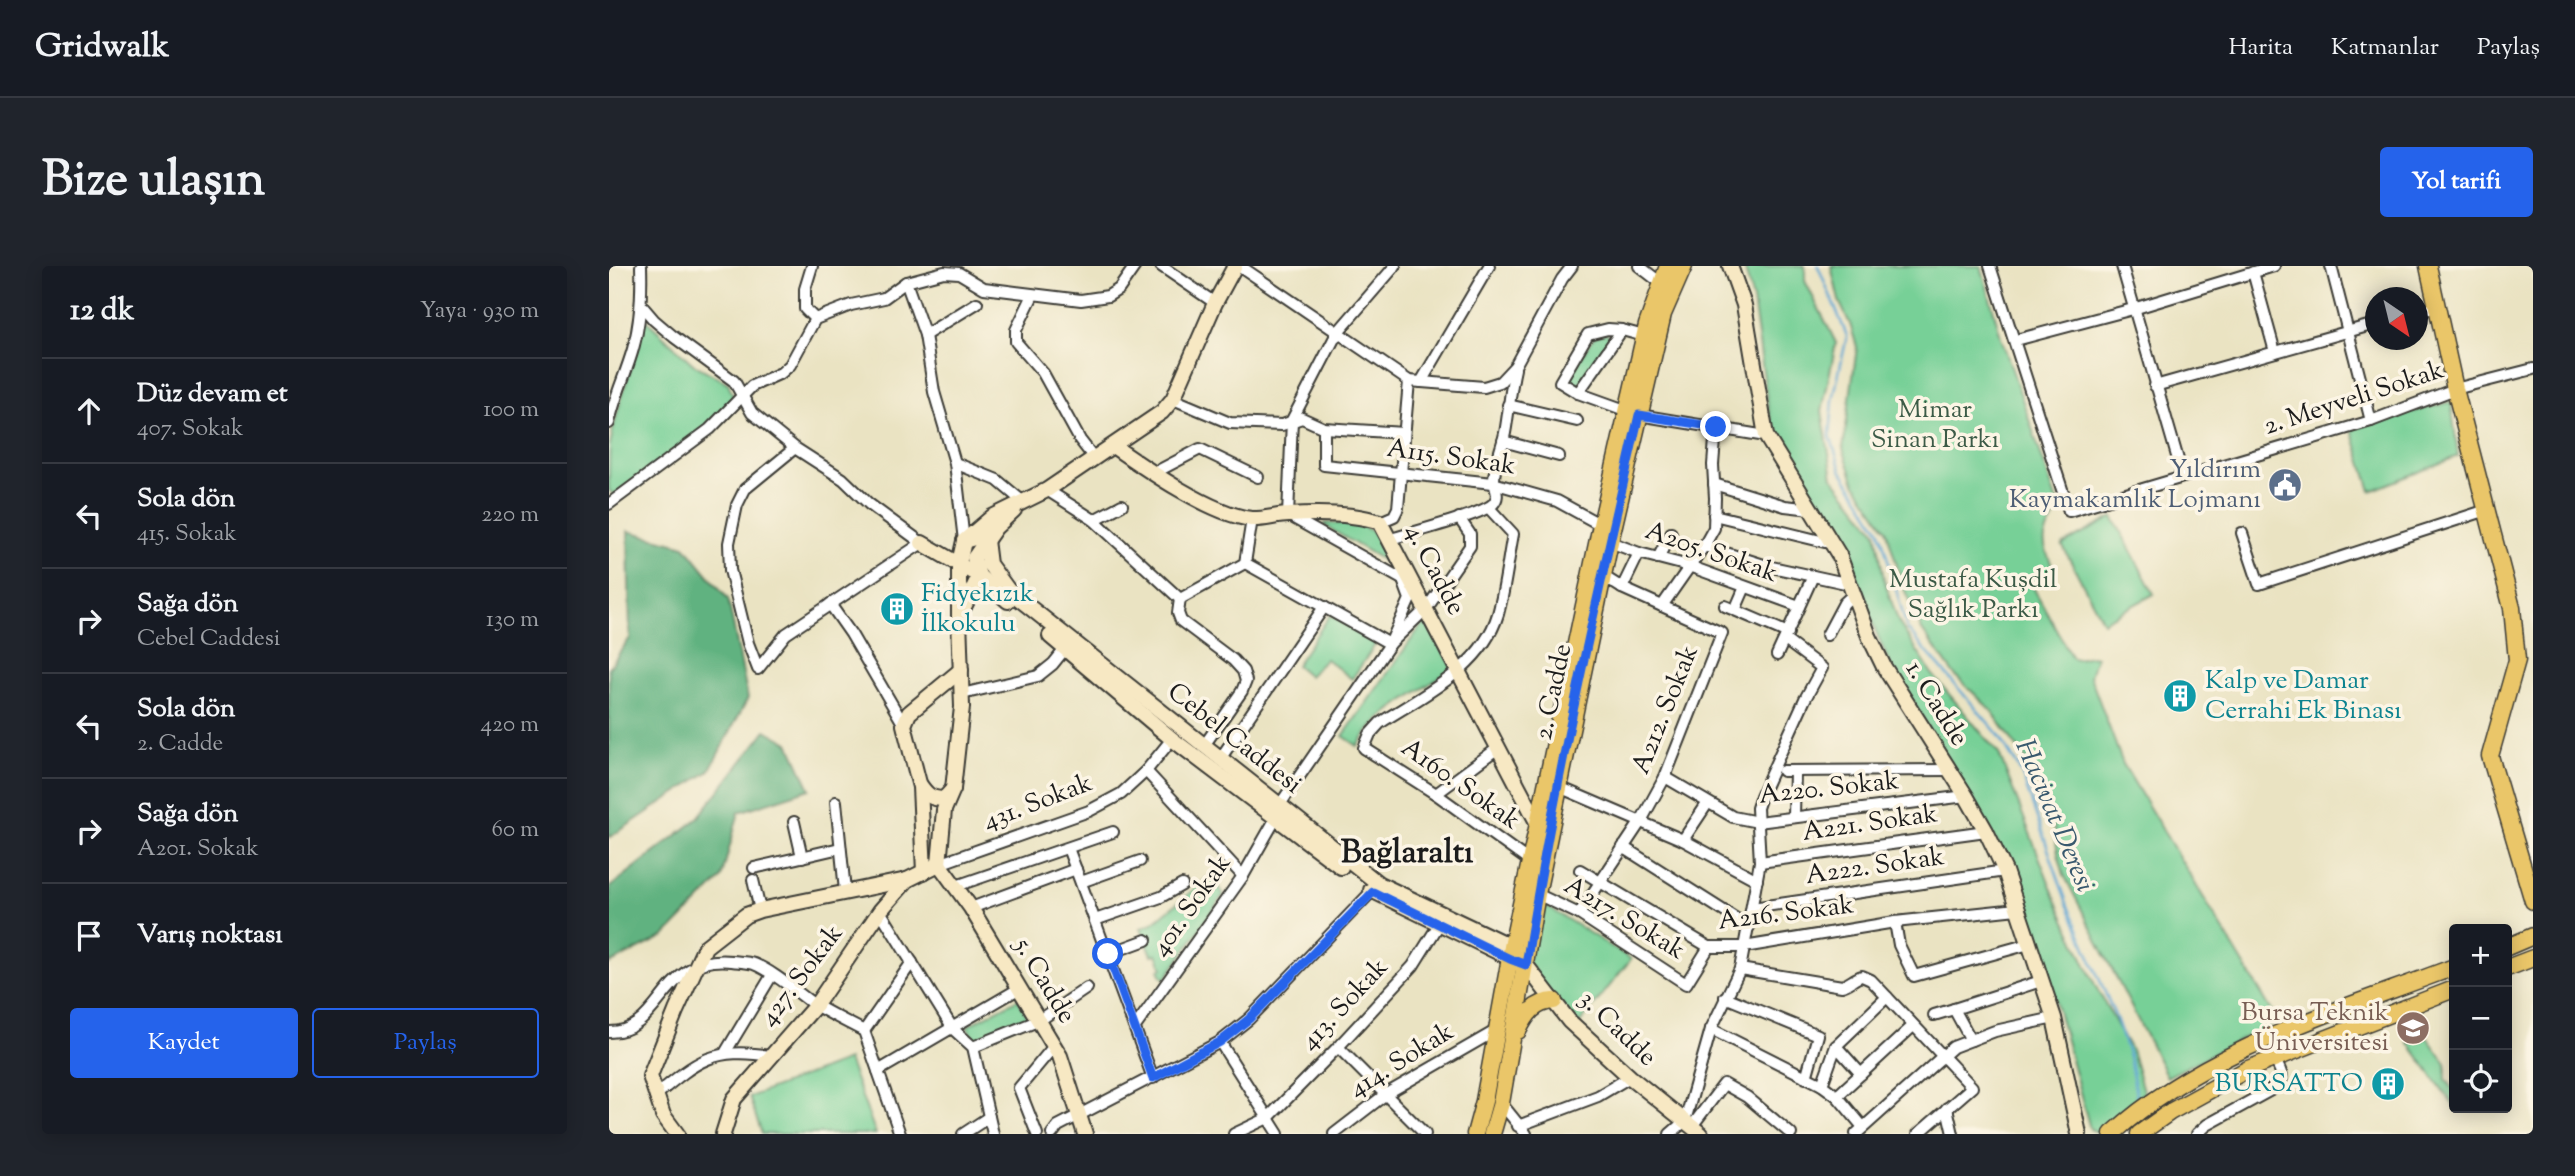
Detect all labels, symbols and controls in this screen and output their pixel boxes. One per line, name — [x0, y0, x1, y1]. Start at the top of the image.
text: Gridwalk — [35, 24, 169, 72]
text: Harita — [2228, 31, 2293, 65]
text: Katmanlar — [2331, 31, 2439, 65]
text: Paylaş — [2477, 31, 2540, 65]
text: Bize ulaşın — [42, 147, 265, 217]
button: Yol tarifi — [2380, 147, 2533, 217]
north arrow — [2365, 287, 2428, 350]
text: 12 dk — [70, 290, 134, 333]
text: Yaya · 930 m — [420, 295, 539, 328]
street label: 2. Meyveli Sokak — [2259, 352, 2449, 446]
text: Düz devam et — [137, 376, 288, 413]
icon: ahead — [70, 392, 108, 430]
park label: Mimar Sinan Parkı — [1871, 392, 1999, 459]
text: 100 m — [483, 394, 539, 427]
route end — [1700, 411, 1731, 442]
text: 407. Sokak — [137, 413, 244, 446]
street label: A115. Sokak — [1384, 431, 1518, 485]
place label: Yıldırım Kaymakamlık Lojmanı — [2009, 452, 2261, 519]
public building icon: Yıldırım Kaymakamlık Lojmanı — [2266, 466, 2304, 504]
text: Sola dön — [137, 481, 235, 518]
icon: left — [70, 497, 108, 535]
text: 220 m — [481, 499, 539, 532]
street label: A205. Sokak — [1640, 513, 1782, 593]
text: 415. Sokak — [137, 518, 237, 551]
street label: 4. Cadde — [1395, 518, 1473, 622]
park label: Mustafa Kuşdil Sağlık Parkı — [1889, 562, 2057, 629]
place label: Fidyekızık İlkokulu — [921, 576, 1034, 643]
text: Sağa dön — [137, 586, 238, 623]
building icon: Fidyekızık İlkokulu — [878, 590, 916, 628]
icon: right — [70, 602, 108, 640]
text: 130 m — [486, 604, 539, 637]
text: Cebel Caddesi — [137, 623, 280, 656]
street label: 2. Cadde — [1526, 640, 1582, 744]
street label: A212. Sokak — [1623, 640, 1709, 780]
street label: 1. Cadde — [1895, 654, 1977, 754]
place label: Kalp ve Damar Cerrahi Ek Binası — [2205, 663, 2402, 730]
street label: Cebel Caddesi — [1159, 675, 1309, 803]
building icon: Kalp ve Damar Cerrahi Ek Binası — [2161, 677, 2199, 715]
text: Sola dön — [137, 691, 235, 728]
icon: left — [70, 707, 108, 745]
text: 420 m — [481, 709, 539, 742]
text: 2. Cadde — [137, 728, 223, 761]
street label: A160. Sokak — [1393, 730, 1527, 840]
water label: Hacivat Deresi — [2004, 733, 2104, 899]
street label: A220. Sokak — [1757, 763, 1901, 815]
street label: 431. Sokak — [978, 765, 1098, 841]
text: Sağa dön — [137, 796, 238, 833]
street label: A221. Sokak — [1800, 796, 1940, 852]
icon: right — [70, 812, 108, 850]
text: 60 m — [491, 814, 539, 847]
district label: Bağlaraltı — [1341, 830, 1474, 878]
text: A201. Sokak — [137, 833, 259, 866]
street label: A222. Sokak — [1803, 839, 1947, 895]
street label: 401. Sokak — [1143, 847, 1241, 965]
street label: A217. Sokak — [1556, 868, 1692, 970]
street label: A216. Sokak — [1716, 887, 1856, 941]
icon: arrive — [70, 917, 108, 955]
text: Varış noktası — [137, 917, 283, 954]
street label: 427. Sokak — [751, 917, 853, 1035]
map controls — [2449, 924, 2512, 1113]
button: + — [2449, 924, 2512, 987]
street label: 5. Cadde — [1003, 929, 1084, 1031]
route start — [1092, 938, 1123, 969]
street label: 413. Sokak — [1292, 951, 1398, 1059]
street label: 3. Cadde — [1570, 982, 1664, 1076]
button: − — [2449, 987, 2512, 1050]
place label: Bursa Teknik Üniversitesi — [2241, 995, 2389, 1062]
button: Kaydet — [70, 1008, 298, 1078]
button: Paylaş — [312, 1008, 539, 1078]
school or university icon: Bursa Teknik Üniversitesi — [2394, 1009, 2432, 1047]
street label: 414. Sokak — [1343, 1014, 1461, 1108]
button: locate — [2449, 1050, 2512, 1113]
building icon: BURSATTO — [2369, 1065, 2407, 1103]
place label: BURSATTO — [2215, 1066, 2363, 1103]

